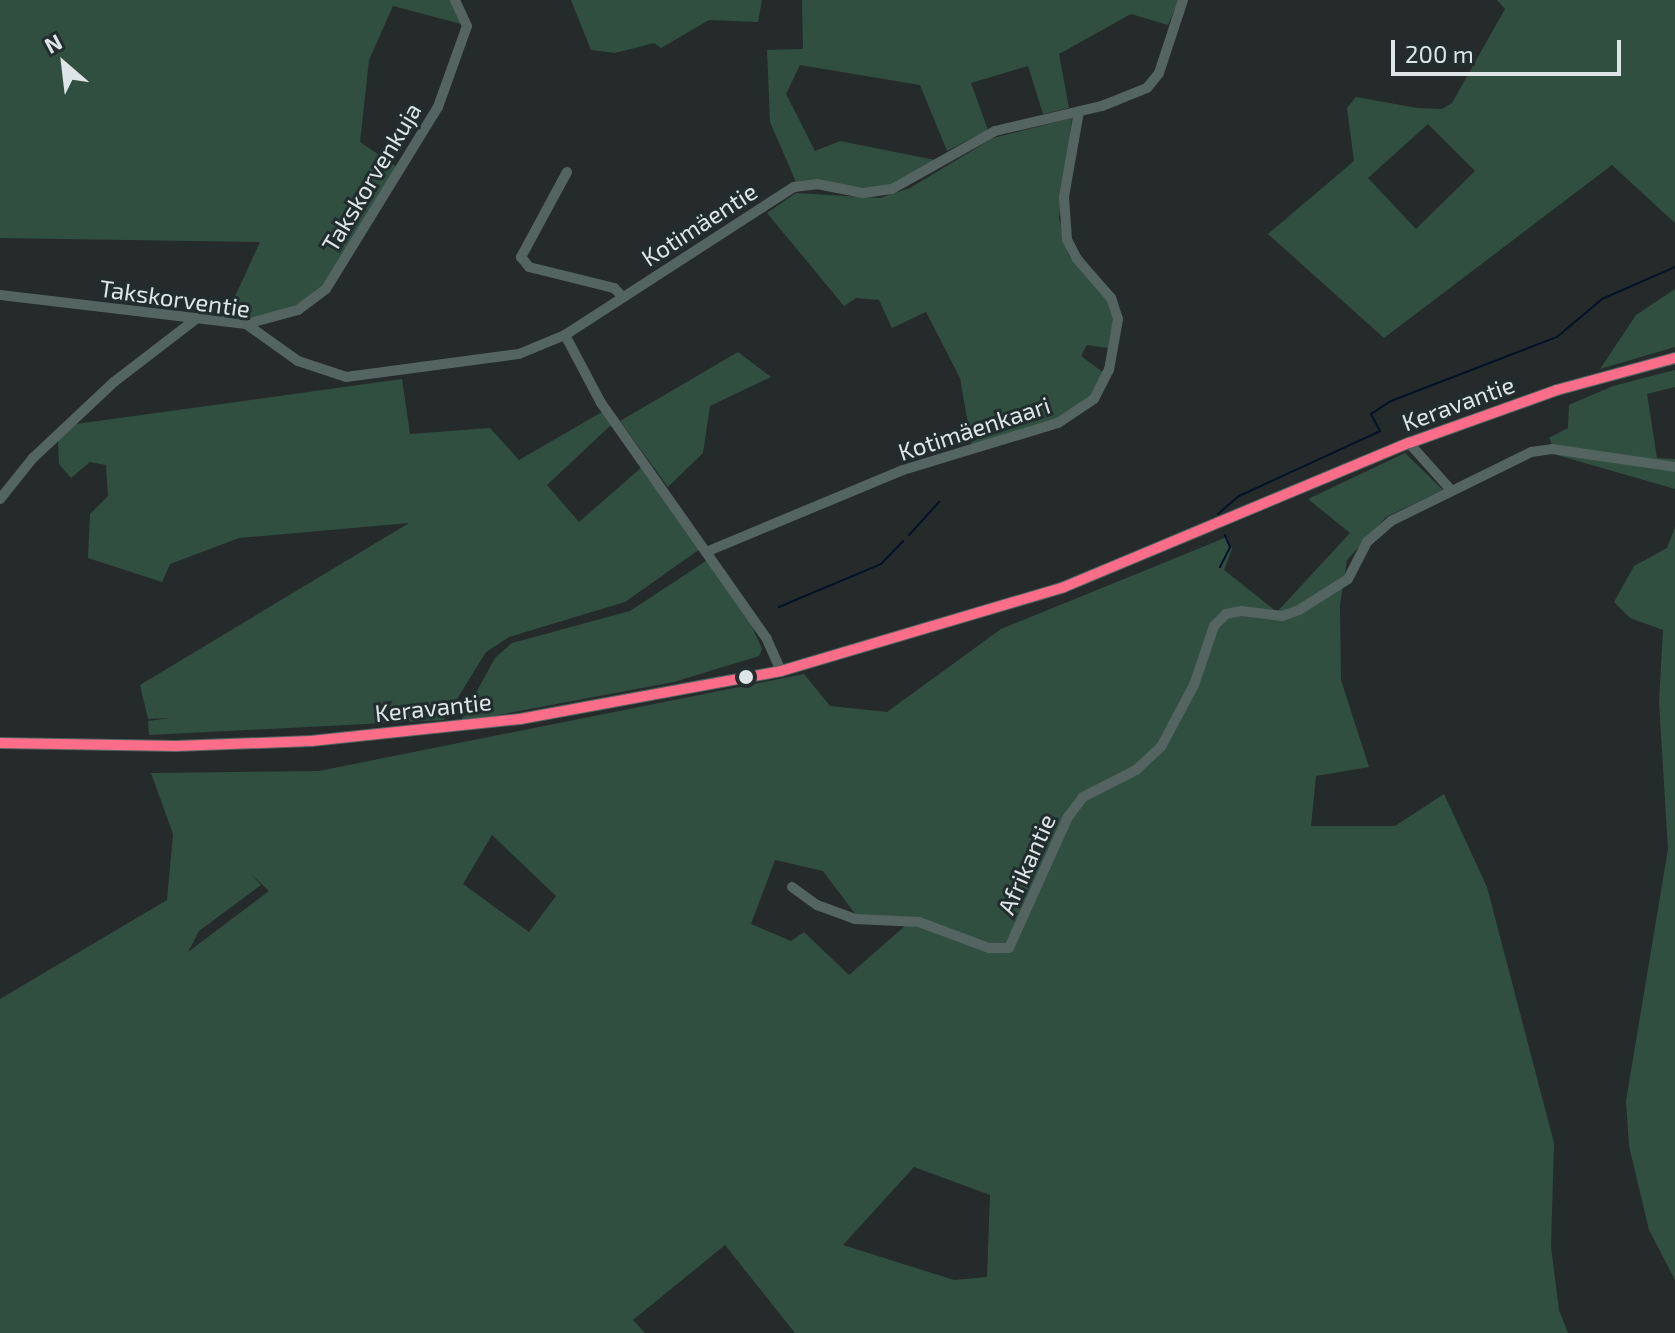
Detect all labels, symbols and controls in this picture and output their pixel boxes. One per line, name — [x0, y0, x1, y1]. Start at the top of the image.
north arrow — [24, 24, 104, 104]
scale bar — [1395, 24, 1625, 74]
text: N — [40, 28, 66, 58]
text: 200 m — [1405, 39, 1474, 68]
street label: Takskorvenkuja — [315, 97, 427, 257]
street label: Kotimäentie — [636, 176, 762, 272]
street label: Takskorventie — [98, 273, 252, 323]
street label: Keravantie — [1398, 369, 1518, 437]
street label: Kotimäenkaari — [895, 390, 1053, 466]
unlabelled marker — [738, 669, 754, 685]
street label: Keravantie — [373, 687, 493, 727]
street label: Afrikantie — [991, 809, 1061, 919]

